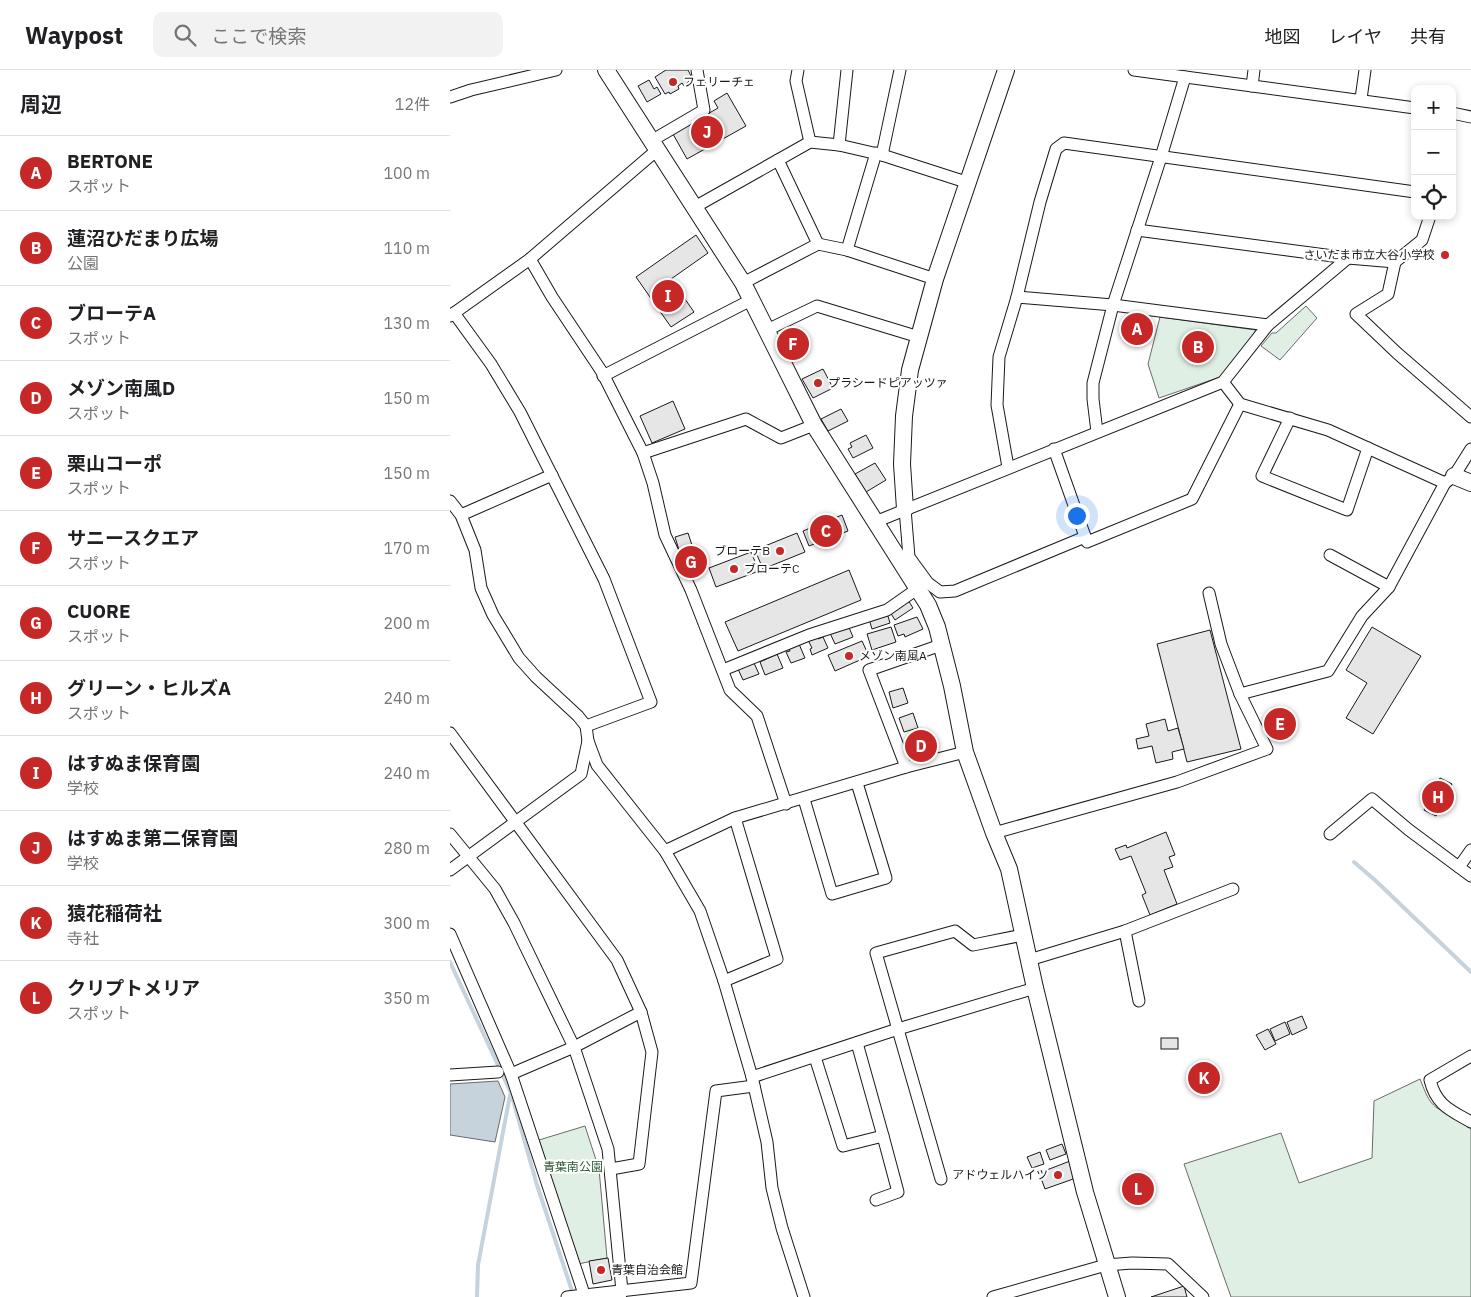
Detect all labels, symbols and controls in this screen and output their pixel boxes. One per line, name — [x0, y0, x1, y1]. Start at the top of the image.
search box — [153, 12, 503, 57]
text: Waypost — [25, 19, 123, 51]
icon: search — [171, 21, 199, 49]
text: ここで検索 — [211, 24, 306, 48]
text: 地図 — [1265, 25, 1301, 48]
text: レイヤ — [1329, 25, 1382, 48]
text: 共有 — [1410, 25, 1446, 48]
place label: フェリーチェ — [683, 74, 755, 89]
marker: フェリーチェ — [667, 76, 679, 88]
map controls — [1411, 85, 1456, 220]
button: + — [1411, 85, 1456, 130]
text: 周辺 — [20, 90, 62, 118]
text: 12件 — [395, 94, 430, 114]
pin: J — [691, 113, 723, 151]
button: − — [1411, 130, 1456, 175]
text: BERTONE — [67, 149, 153, 173]
text: A — [31, 163, 41, 183]
text: 100 m — [383, 163, 430, 183]
button: locate — [1411, 175, 1456, 220]
text: スポット — [67, 176, 131, 196]
text: 蓮沼ひだまり広場 — [67, 226, 219, 250]
text: B — [31, 238, 41, 258]
text: 110 m — [383, 238, 430, 258]
place label: さいたま市立大谷小学校 — [1303, 247, 1435, 262]
marker: さいたま市立大谷小学校 — [1439, 249, 1451, 261]
text: 公園 — [67, 253, 99, 273]
pin: I — [652, 277, 684, 315]
text: ブローテA — [67, 301, 156, 325]
pin: A — [1121, 310, 1153, 348]
text: C — [31, 313, 41, 333]
text: 130 m — [383, 313, 430, 333]
pin: F — [777, 325, 809, 363]
text: スポット — [67, 328, 131, 348]
pin: B — [1182, 328, 1214, 366]
place label: プラシードピアッツァ — [828, 375, 948, 390]
text: メゾン南風D — [67, 376, 175, 400]
marker: プラシードピアッツァ — [812, 377, 824, 389]
text: D — [30, 388, 42, 408]
text: 150 m — [383, 388, 430, 408]
text: スポット — [67, 403, 131, 423]
text: 栗山コーポ — [67, 451, 162, 475]
text: E — [31, 463, 41, 483]
text: 150 m — [383, 463, 430, 483]
text: スポット — [67, 478, 131, 498]
your location — [1064, 503, 1090, 529]
pin: C — [810, 512, 842, 550]
text: サニースクエア — [67, 526, 199, 550]
text: F — [31, 538, 41, 558]
text: 170 m — [383, 538, 430, 558]
pin: G — [675, 543, 707, 581]
place label: ブローテB — [714, 543, 770, 558]
marker: ブローテB — [774, 545, 786, 557]
text: スポット — [67, 553, 131, 573]
place label: ブローテC — [744, 561, 800, 576]
marker: ブローテC — [728, 563, 740, 575]
text: CUORE — [67, 599, 130, 623]
text: G — [30, 613, 42, 633]
text: 200 m — [383, 613, 430, 633]
text: スポット — [67, 626, 131, 646]
place label: メゾン南風A — [859, 648, 927, 663]
marker: メゾン南風A — [843, 650, 855, 662]
text: グリーン・ヒルズA — [67, 676, 231, 700]
text: H — [30, 688, 42, 708]
text: 240 m — [383, 688, 430, 708]
text: スポット — [67, 703, 131, 723]
pin: E — [1264, 705, 1296, 743]
pin: D — [905, 727, 937, 765]
text: はすぬま保育園 — [67, 751, 200, 775]
text: I — [33, 763, 39, 783]
text: 240 m — [383, 763, 430, 783]
text: 学校 — [67, 778, 99, 798]
pin: H — [1422, 778, 1454, 816]
text: はすぬま第二保育園 — [67, 826, 238, 850]
text: J — [32, 838, 40, 858]
text: 280 m — [383, 838, 430, 858]
text: 学校 — [67, 853, 99, 873]
text: 猿花稲荷社 — [67, 901, 162, 925]
text: K — [30, 913, 42, 933]
text: 300 m — [383, 913, 430, 933]
text: 寺社 — [67, 928, 99, 948]
text: クリプトメリア — [67, 976, 200, 1000]
text: L — [32, 988, 40, 1008]
text: 350 m — [383, 988, 430, 1008]
text: スポット — [67, 1003, 131, 1023]
pin: K — [1188, 1059, 1220, 1097]
park label: 青葉南公園 — [543, 1159, 603, 1174]
place label: アドウェルハイツ — [952, 1167, 1048, 1182]
marker: アドウェルハイツ — [1052, 1169, 1064, 1181]
pin: L — [1122, 1170, 1154, 1208]
place label: 青葉自治会館 — [611, 1262, 683, 1277]
marker: 青葉自治会館 — [595, 1264, 607, 1276]

